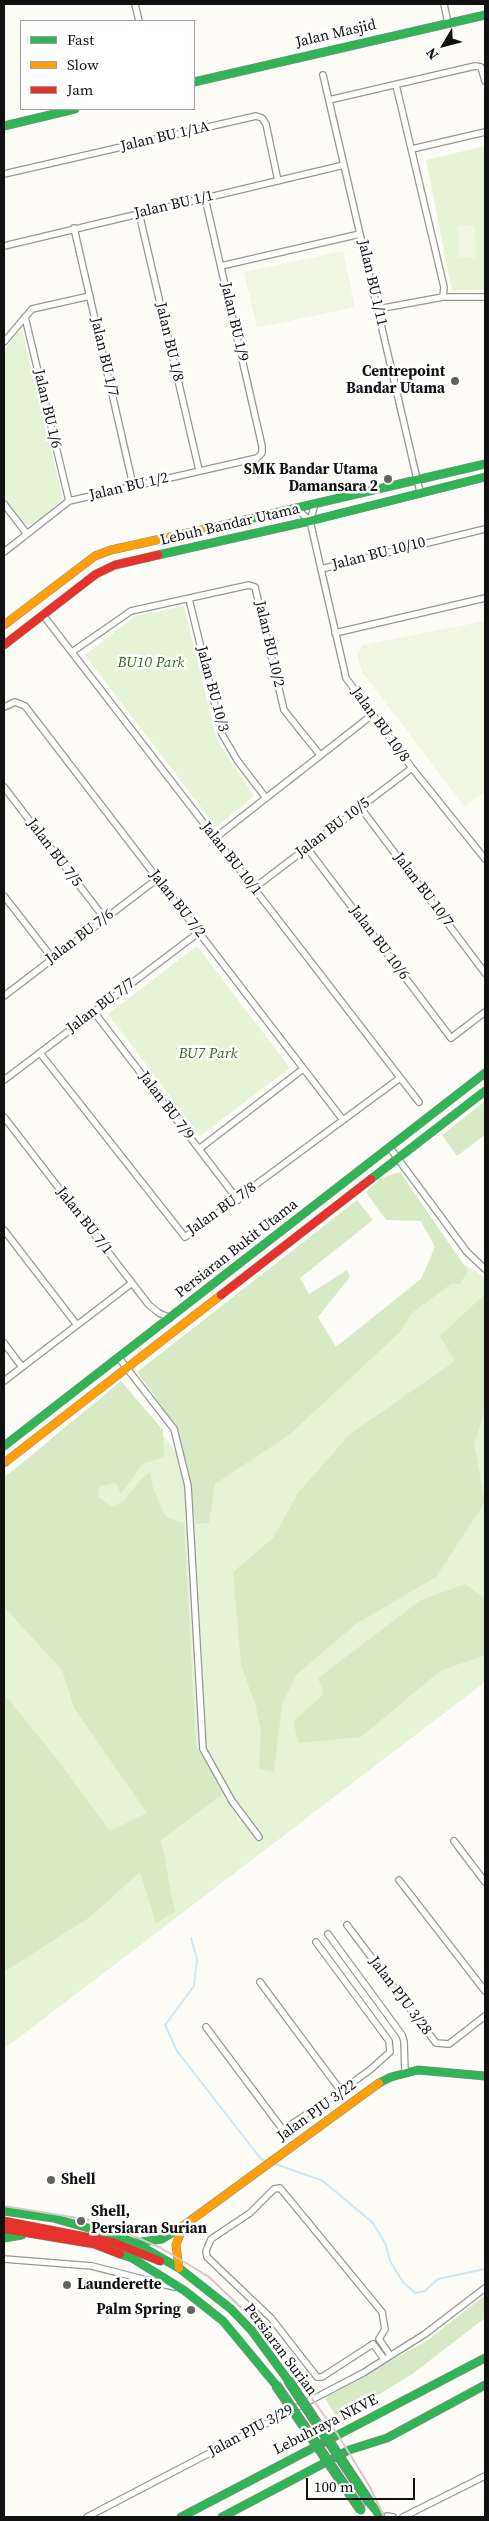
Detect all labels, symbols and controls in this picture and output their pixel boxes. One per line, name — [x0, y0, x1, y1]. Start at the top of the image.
street label: Jalan Masjid — [294, 16, 378, 52]
legend — [20, 20, 195, 110]
north arrow — [419, 20, 469, 70]
text: Fast — [67, 29, 94, 50]
text: N — [421, 44, 443, 64]
text: Slow — [67, 54, 99, 75]
text: Jam — [67, 79, 93, 100]
street label: Jalan BU 1/1A — [119, 118, 211, 156]
street label: Jalan BU 1/1 — [133, 187, 215, 223]
street label: Jalan BU 1/11 — [353, 238, 391, 328]
street label: Jalan BU 1/9 — [216, 281, 252, 363]
street label: Jalan BU 1/8 — [151, 301, 187, 383]
street label: Jalan BU 1/7 — [86, 316, 122, 398]
place label: Centrepoint Bandar Utama — [346, 363, 445, 398]
street label: Jalan BU 1/6 — [29, 368, 65, 450]
marker: Centrepoint Bandar Utama — [449, 375, 461, 387]
place label: SMK Bandar Utama Damansara 2 — [244, 461, 378, 496]
street label: Jalan BU 1/2 — [88, 469, 170, 505]
marker: SMK Bandar Utama Damansara 2 — [382, 473, 394, 485]
street label: Lebuh Bandar Utama — [159, 500, 301, 550]
street label: Jalan BU 10/10 — [330, 534, 428, 574]
street label: Jalan BU 10/2 — [250, 599, 288, 689]
street label: Jalan BU 10/3 — [192, 644, 232, 734]
park label: BU10 Park — [118, 654, 184, 672]
street label: Jalan BU 10/8 — [347, 684, 413, 766]
street label: Jalan BU 10/5 — [292, 794, 374, 862]
street label: Jalan BU 7/5 — [23, 815, 85, 891]
street label: Jalan BU 10/1 — [197, 819, 265, 899]
street label: Jalan BU 10/7 — [389, 849, 457, 931]
street label: Jalan BU 7/2 — [145, 867, 209, 941]
street label: Jalan BU 10/6 — [345, 902, 413, 984]
street label: Jalan BU 7/6 — [42, 906, 118, 968]
street label: Jalan BU 7/7 — [63, 975, 139, 1037]
park label: BU7 Park — [178, 1045, 238, 1063]
street label: Jalan BU 7/9 — [135, 1068, 197, 1144]
street label: Jalan BU 7/8 — [184, 1178, 260, 1240]
street label: Jalan BU 7/1 — [52, 1184, 116, 1258]
street label: Persiaran Bukit Utama — [172, 1196, 302, 1302]
street label: Jalan PJU 3/28 — [365, 1953, 435, 2039]
street label: Jalan PJU 3/22 — [274, 2076, 360, 2146]
place label: Shell — [61, 2171, 96, 2189]
marker: Shell — [45, 2174, 57, 2186]
place label: Shell, Persiaran Surian — [91, 2203, 207, 2238]
marker: Shell, Persiaran Surian — [75, 2215, 87, 2227]
place label: Launderette — [77, 2276, 162, 2294]
marker: Launderette — [61, 2279, 73, 2291]
street label: Persiaran Surian — [239, 2300, 321, 2400]
place label: Palm Spring — [96, 2301, 181, 2319]
marker: Palm Spring — [185, 2304, 197, 2316]
street label: Lebuhraya NKVE — [271, 2391, 381, 2459]
street label: Jalan PJU 3/29 — [206, 2401, 296, 2461]
scale bar — [309, 2468, 418, 2500]
text: 100 m — [314, 2476, 354, 2497]

